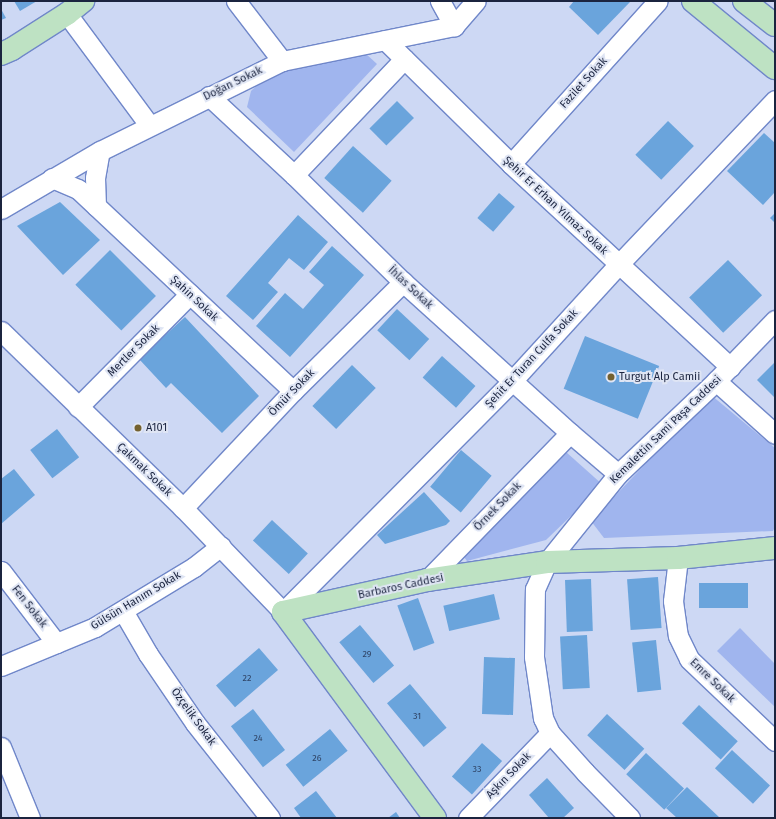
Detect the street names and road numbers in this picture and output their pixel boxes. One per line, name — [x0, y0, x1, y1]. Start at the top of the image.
street label: Fazilet Sokak — [558, 55, 610, 111]
street label: Doğan Sokak — [201, 64, 265, 104]
street label: Şehir Er Erhan Yılmaz Sokak — [500, 154, 610, 258]
street label: İhlas Sokak — [385, 264, 435, 312]
street label: Şahin Sokak — [167, 274, 221, 324]
street label: Şehit Er Turan Culfa Sokak — [483, 307, 581, 411]
street label: Mertler Sokak — [105, 322, 163, 380]
street label: Ömür Sokak — [266, 367, 318, 419]
street label: Kemalettin Sami Paşa Caddesi — [608, 373, 724, 487]
street label: Çakmak Sokak — [114, 441, 174, 499]
street label: Örnek Sokak — [472, 480, 524, 534]
street label: Gülsün Hanım Sokak — [89, 569, 183, 633]
street label: Barbaros Caddesi — [357, 571, 445, 603]
street label: Fen Sokak — [8, 583, 50, 631]
street label: Emre Sokak — [687, 656, 737, 706]
street label: Özçelik Sokak — [168, 686, 218, 748]
street label: Aşkın Sokak — [484, 750, 534, 802]

